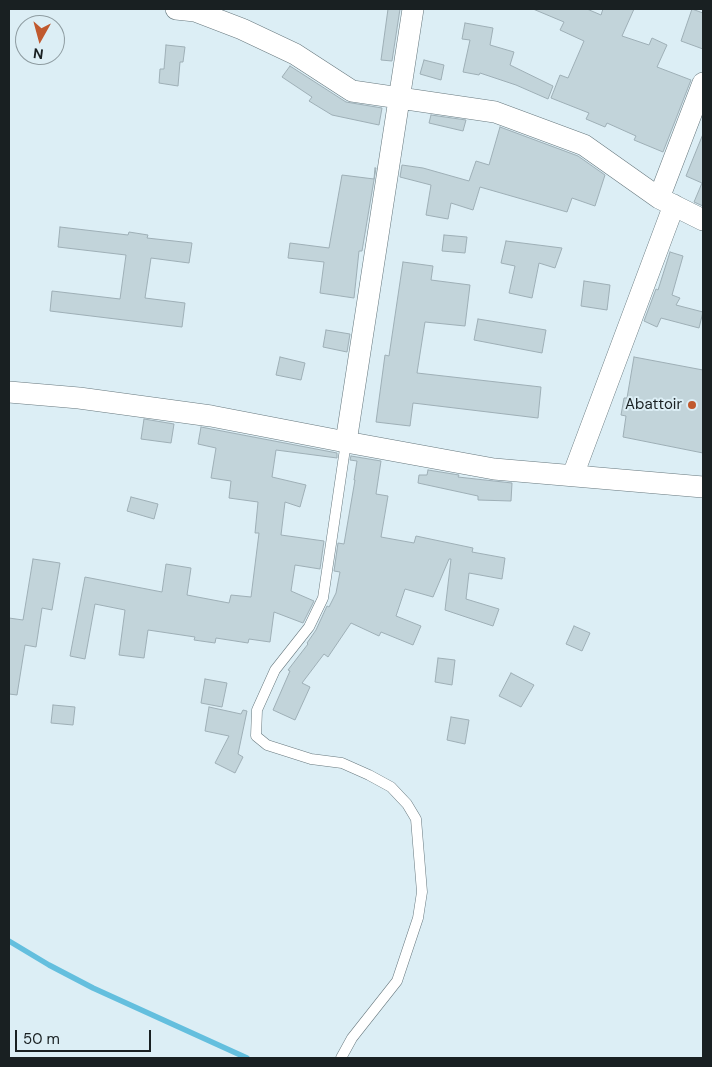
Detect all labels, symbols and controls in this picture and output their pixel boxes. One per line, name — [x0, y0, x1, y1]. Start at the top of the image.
north arrow — [15, 15, 65, 65]
text: N — [32, 44, 44, 63]
place label: Abattoir — [625, 396, 682, 414]
marker: Abattoir — [686, 399, 698, 411]
scale bar — [18, 1020, 154, 1052]
text: 50 m — [23, 1029, 60, 1049]

